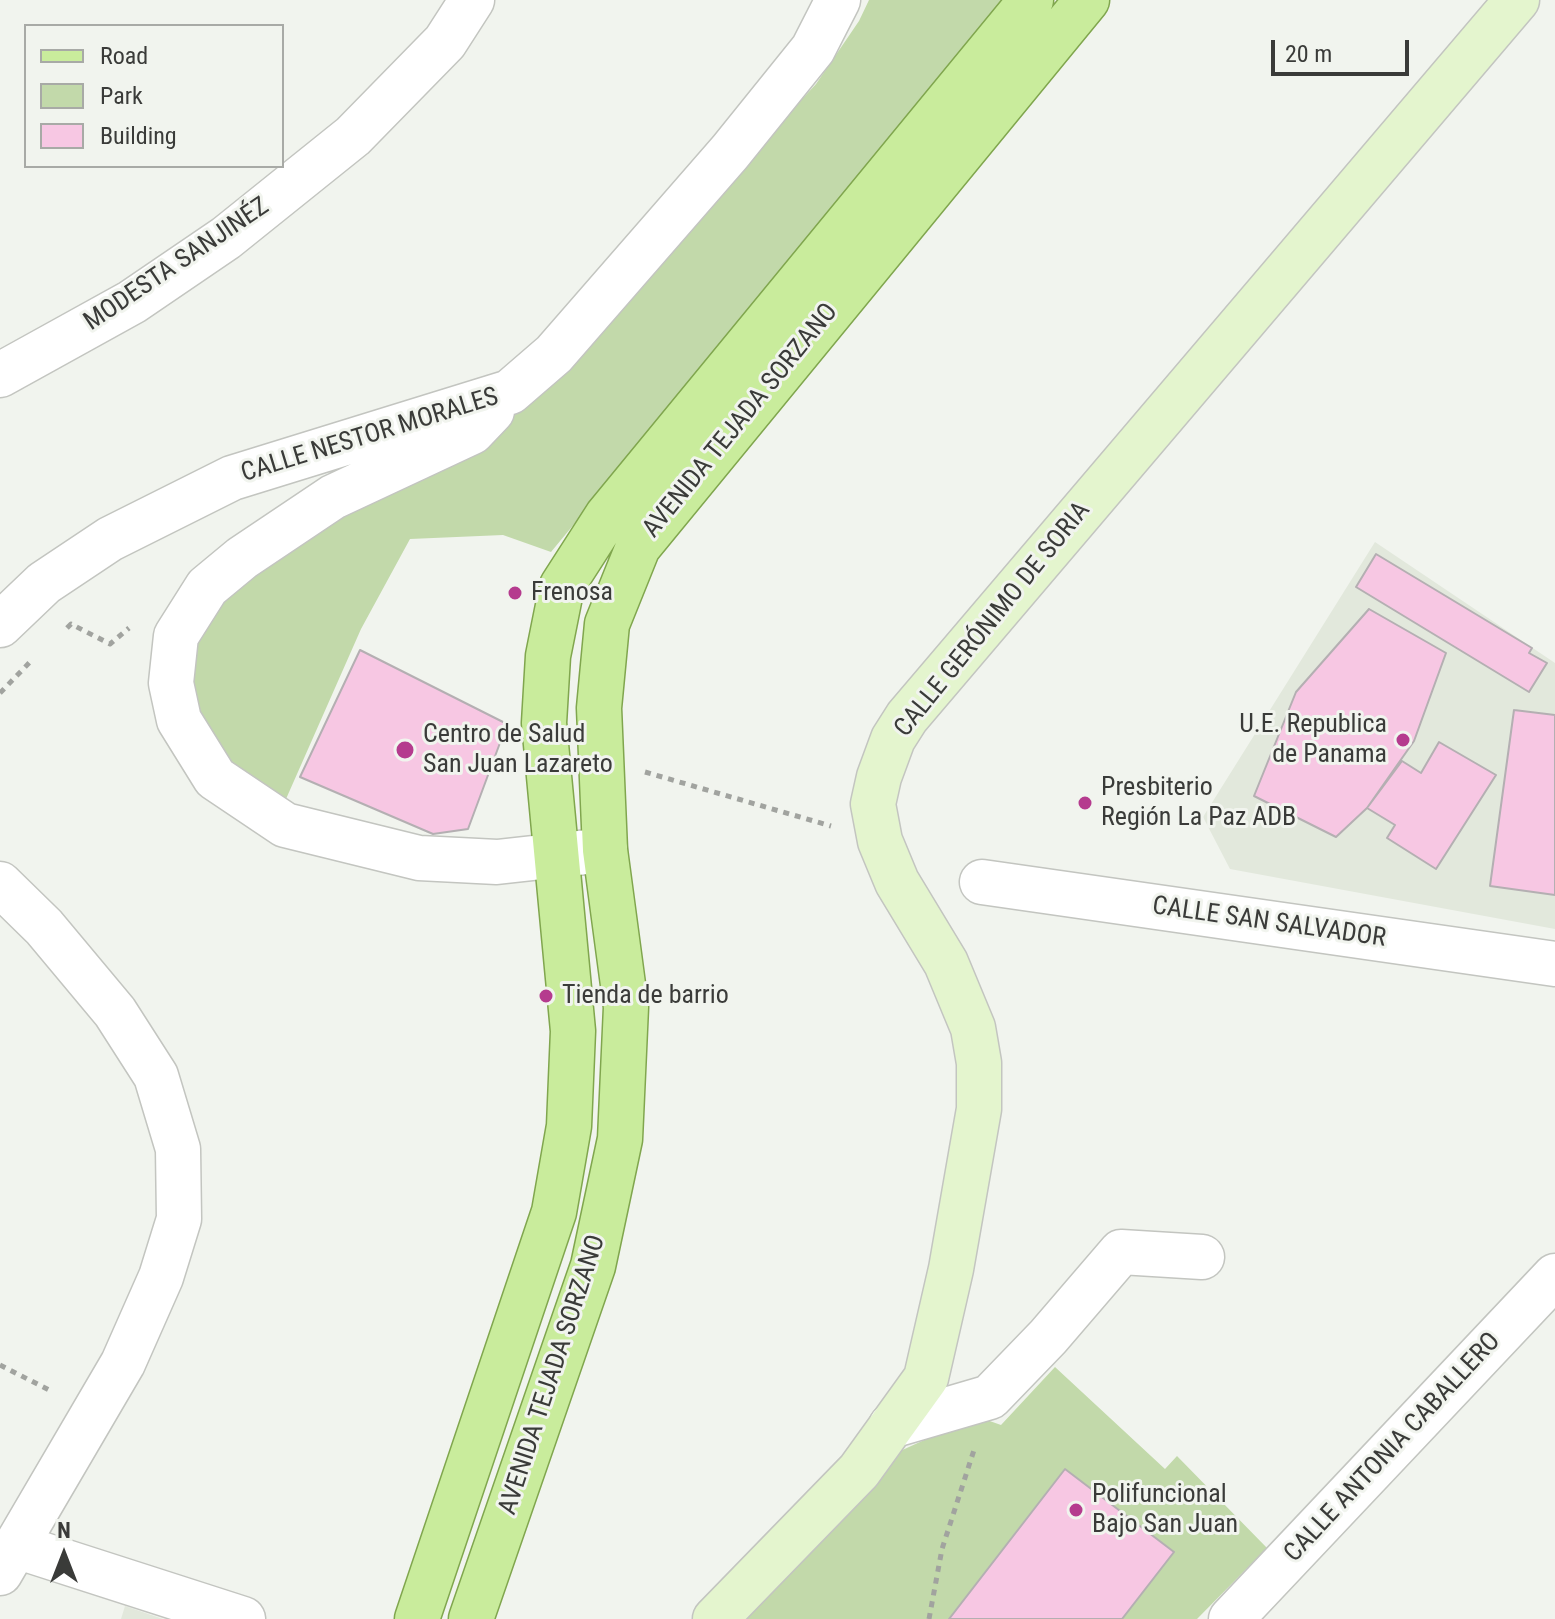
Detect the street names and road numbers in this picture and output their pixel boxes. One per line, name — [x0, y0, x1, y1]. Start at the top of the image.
street label: MODESTA SANJINÉZ — [79, 192, 275, 338]
street label: AVENIDA TEJADA SORZANO — [637, 298, 845, 544]
street label: CALLE NESTOR MORALES — [238, 382, 502, 490]
street label: CALLE GERÓNIMO DE SORIA — [889, 496, 1097, 744]
street label: CALLE SAN SALVADOR — [1150, 891, 1388, 955]
street label: AVENIDA TEJADA SORZANO — [493, 1231, 613, 1519]
street label: CALLE ANTONIA CABALLERO — [1278, 1327, 1508, 1569]

